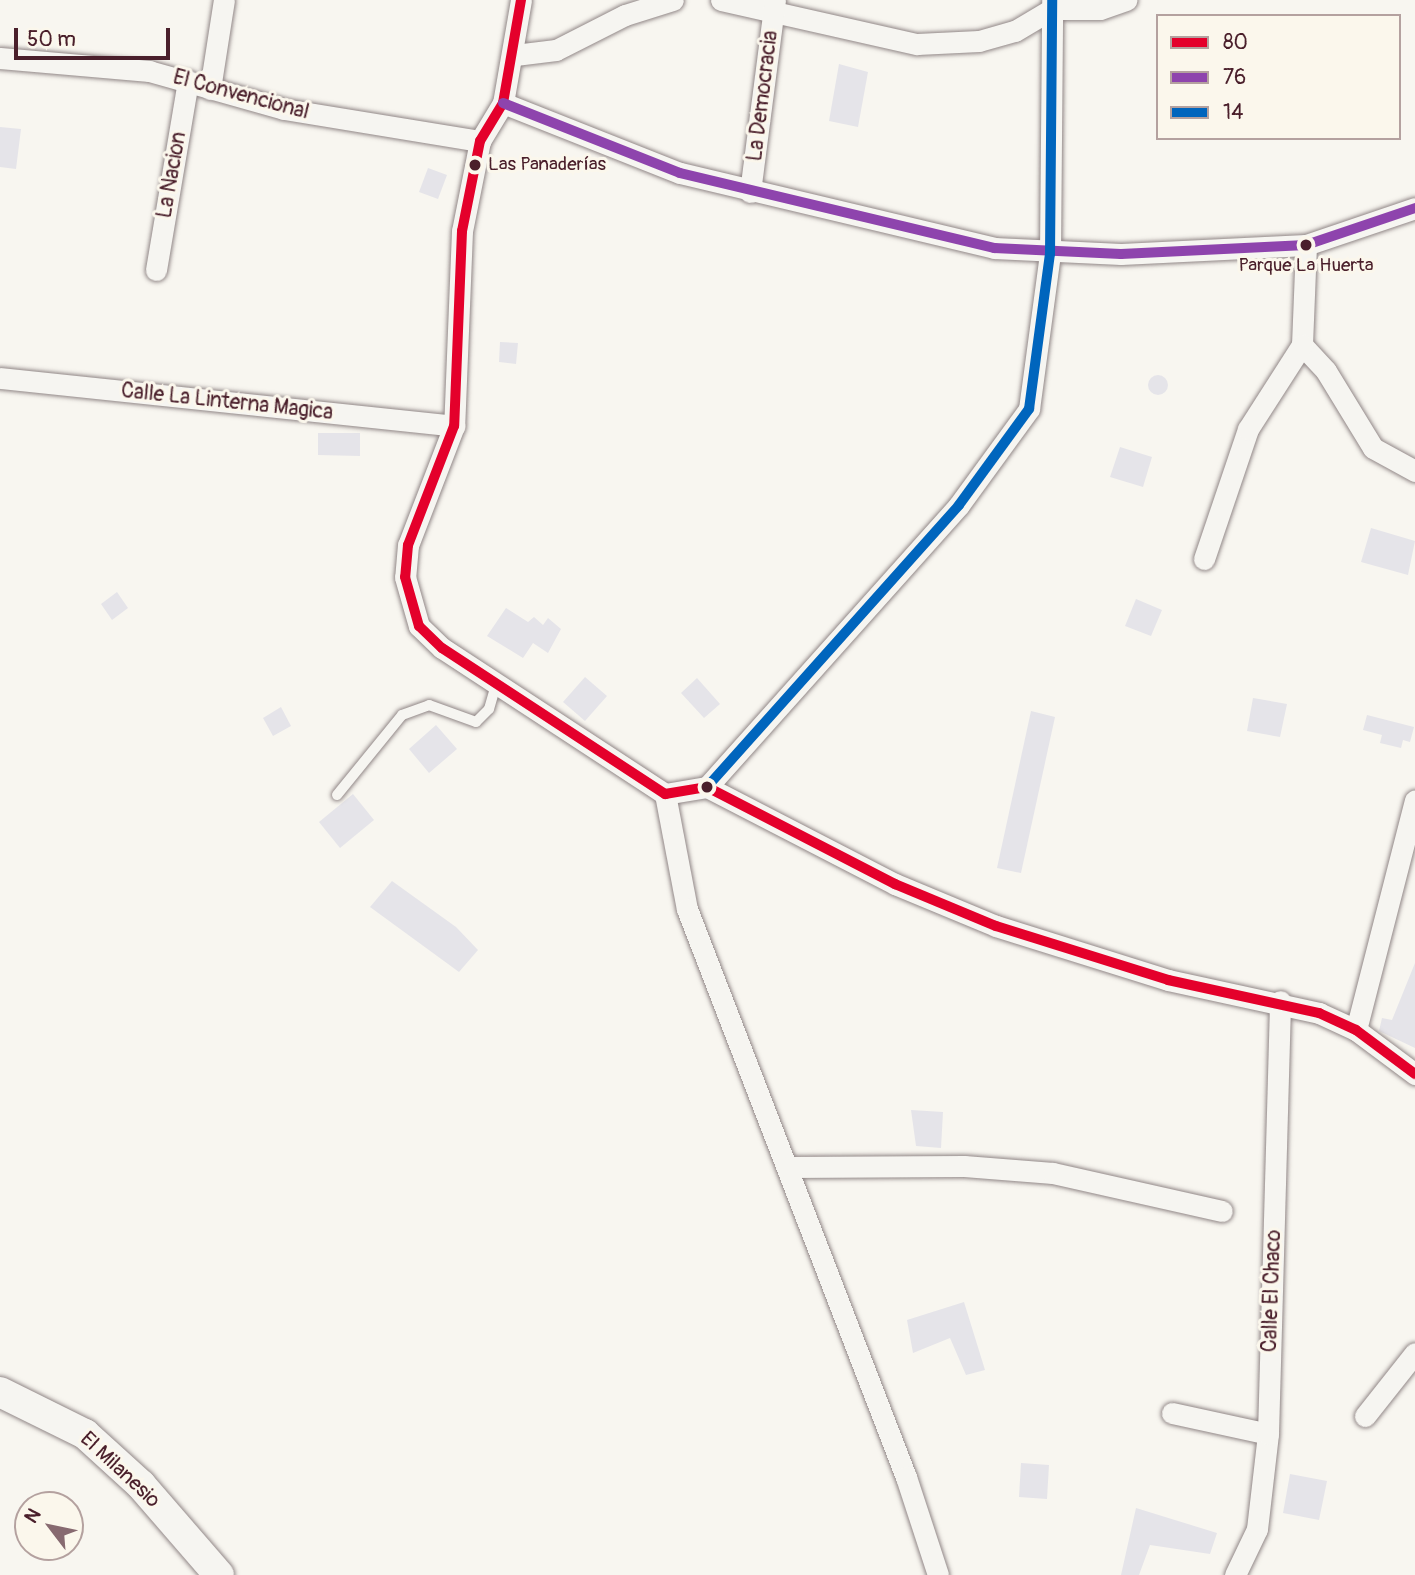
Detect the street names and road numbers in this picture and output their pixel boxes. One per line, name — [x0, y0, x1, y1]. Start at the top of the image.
street label: La Democracia — [742, 29, 784, 163]
street label: El Convencional — [170, 65, 312, 125]
street label: La Nacion — [152, 130, 192, 220]
street label: Calle La Linterna Magica — [120, 378, 334, 426]
street label: Calle El Chaco — [1257, 1229, 1287, 1353]
street label: El Milanesio — [75, 1427, 165, 1513]

